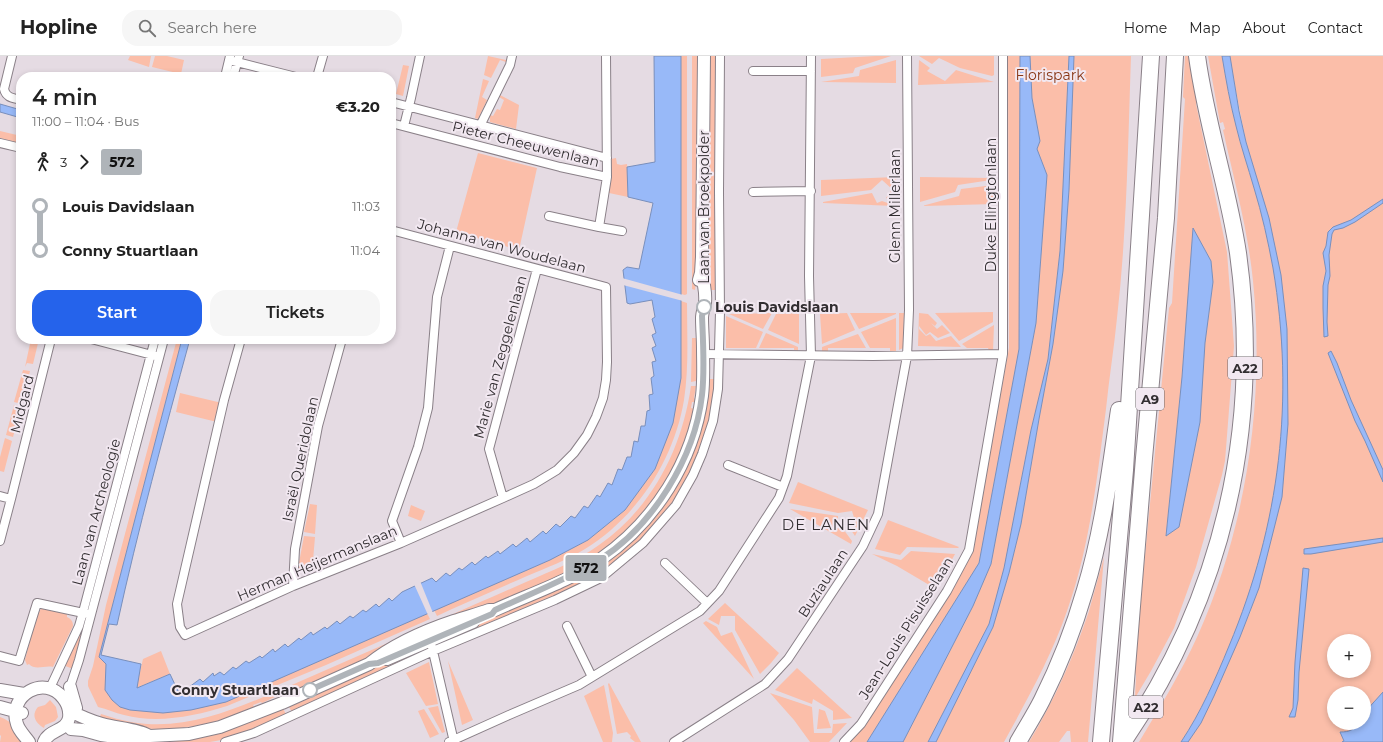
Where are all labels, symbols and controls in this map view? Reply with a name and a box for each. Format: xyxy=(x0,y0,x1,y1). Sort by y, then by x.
search box xyxy=(122,10,402,46)
text: Hopline xyxy=(20,16,98,39)
icon: search xyxy=(136,17,158,39)
text: Search here xyxy=(168,18,257,37)
text: Home xyxy=(1124,19,1167,37)
text: Map xyxy=(1189,19,1220,37)
text: About xyxy=(1242,19,1286,37)
text: Contact xyxy=(1308,19,1363,37)
park label: Florispark xyxy=(1015,66,1085,84)
text: 4 min xyxy=(32,84,98,111)
text: €3.20 xyxy=(336,97,380,116)
text: 11:00 – 11:04 · Bus xyxy=(32,113,139,129)
street label: Pieter Cheeuwenlaan xyxy=(451,117,601,171)
street label: Laan van Broekpolder xyxy=(695,130,713,284)
street label: Duke Ellingtonlaan xyxy=(982,138,1000,272)
street label: Glenn Millerlaan xyxy=(886,149,904,263)
icon: walk xyxy=(32,151,54,173)
icon: forward xyxy=(73,151,95,173)
text: 572 xyxy=(109,153,134,171)
text: 3 xyxy=(60,154,67,170)
text: Louis Davidslaan xyxy=(62,197,195,216)
text: 11:03 xyxy=(352,198,380,214)
street label: Johanna van Woudelaan xyxy=(415,215,588,277)
text: Conny Stuartlaan xyxy=(62,241,198,260)
text: 11:04 xyxy=(351,242,380,258)
street label: Marie van Zeggelenlaan xyxy=(470,273,530,441)
button: Start xyxy=(32,290,202,336)
button: Tickets xyxy=(210,290,380,336)
place label: Louis Davidslaan xyxy=(715,298,839,316)
marker: Louis Davidslaan xyxy=(696,299,712,315)
road number: A22 xyxy=(1228,357,1262,379)
street label: Midgard xyxy=(6,373,38,435)
road number: A9 xyxy=(1136,388,1164,410)
street label: Israël Queridolaan xyxy=(278,395,322,523)
street label: Laan van Archeologie xyxy=(68,437,124,587)
district label: DE LANEN xyxy=(782,515,870,534)
street label: Herman Heijermanslaan xyxy=(234,521,400,605)
street label: Buziaulaan xyxy=(794,545,852,621)
street label: Jean-Louis Pisuisselaan xyxy=(854,553,957,703)
line badge: 572 xyxy=(563,555,609,581)
text: 572 xyxy=(573,559,599,577)
map controls xyxy=(1327,634,1371,730)
button: + xyxy=(1327,634,1371,678)
place label: Conny Stuartlaan xyxy=(172,681,299,699)
marker: Conny Stuartlaan xyxy=(302,682,318,698)
button: − xyxy=(1327,686,1371,730)
road number: A22 xyxy=(1129,696,1163,718)

